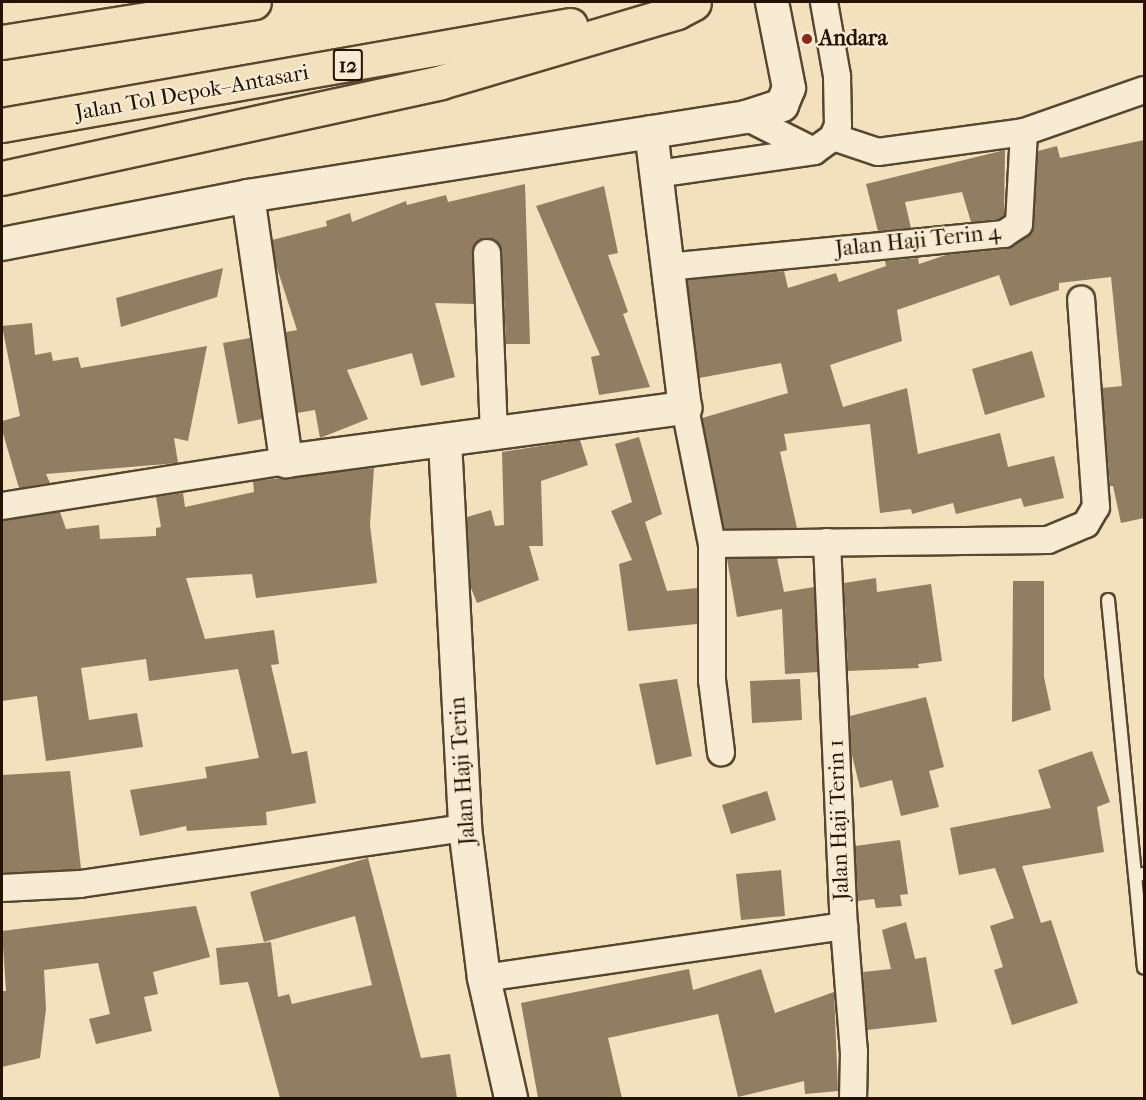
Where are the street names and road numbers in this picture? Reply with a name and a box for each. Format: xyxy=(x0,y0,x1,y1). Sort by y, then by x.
road number: 12 xyxy=(332,47,364,83)
street label: Jalan Tol Depok–Antasari xyxy=(73,59,311,127)
street label: Jalan Haji Terin 4 xyxy=(834,219,1002,263)
street label: Jalan Haji Terin xyxy=(445,696,481,846)
street label: Jalan Haji Terin 1 xyxy=(823,739,855,901)

